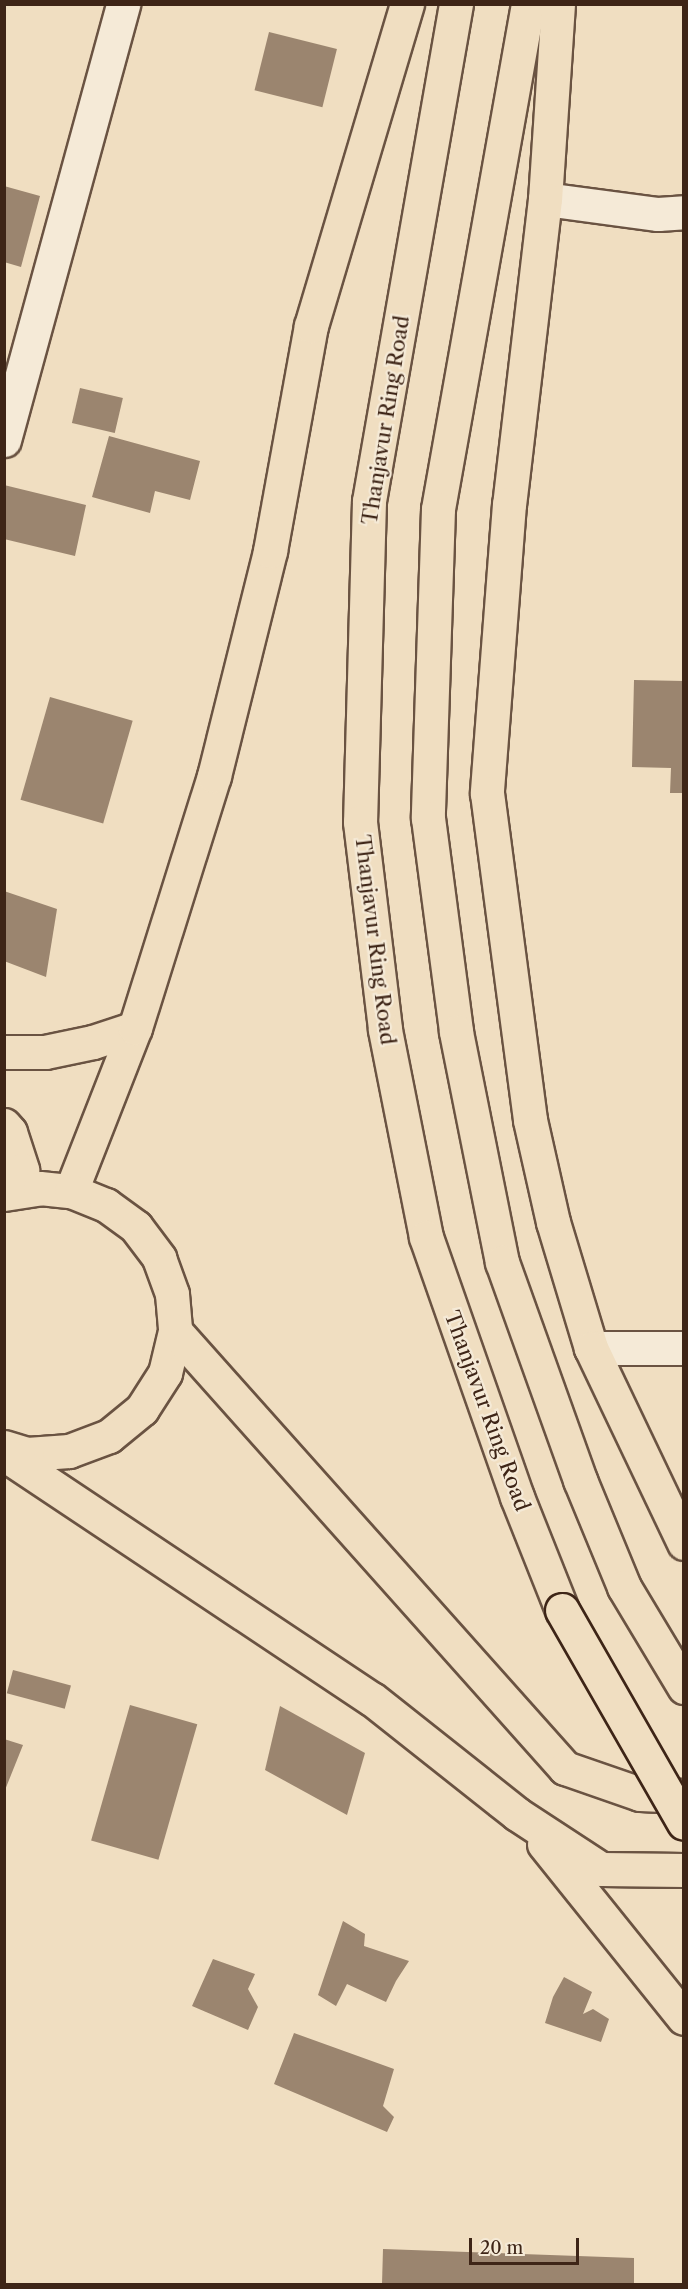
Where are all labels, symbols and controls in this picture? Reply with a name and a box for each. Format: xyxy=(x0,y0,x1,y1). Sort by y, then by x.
street label: Thanjavur Ring Road xyxy=(357,313,415,527)
street label: Thanjavur Ring Road xyxy=(350,833,400,1047)
street label: Thanjavur Ring Road xyxy=(439,1307,535,1515)
scale bar xyxy=(472,2226,582,2264)
text: 20 m xyxy=(480,2237,523,2259)

